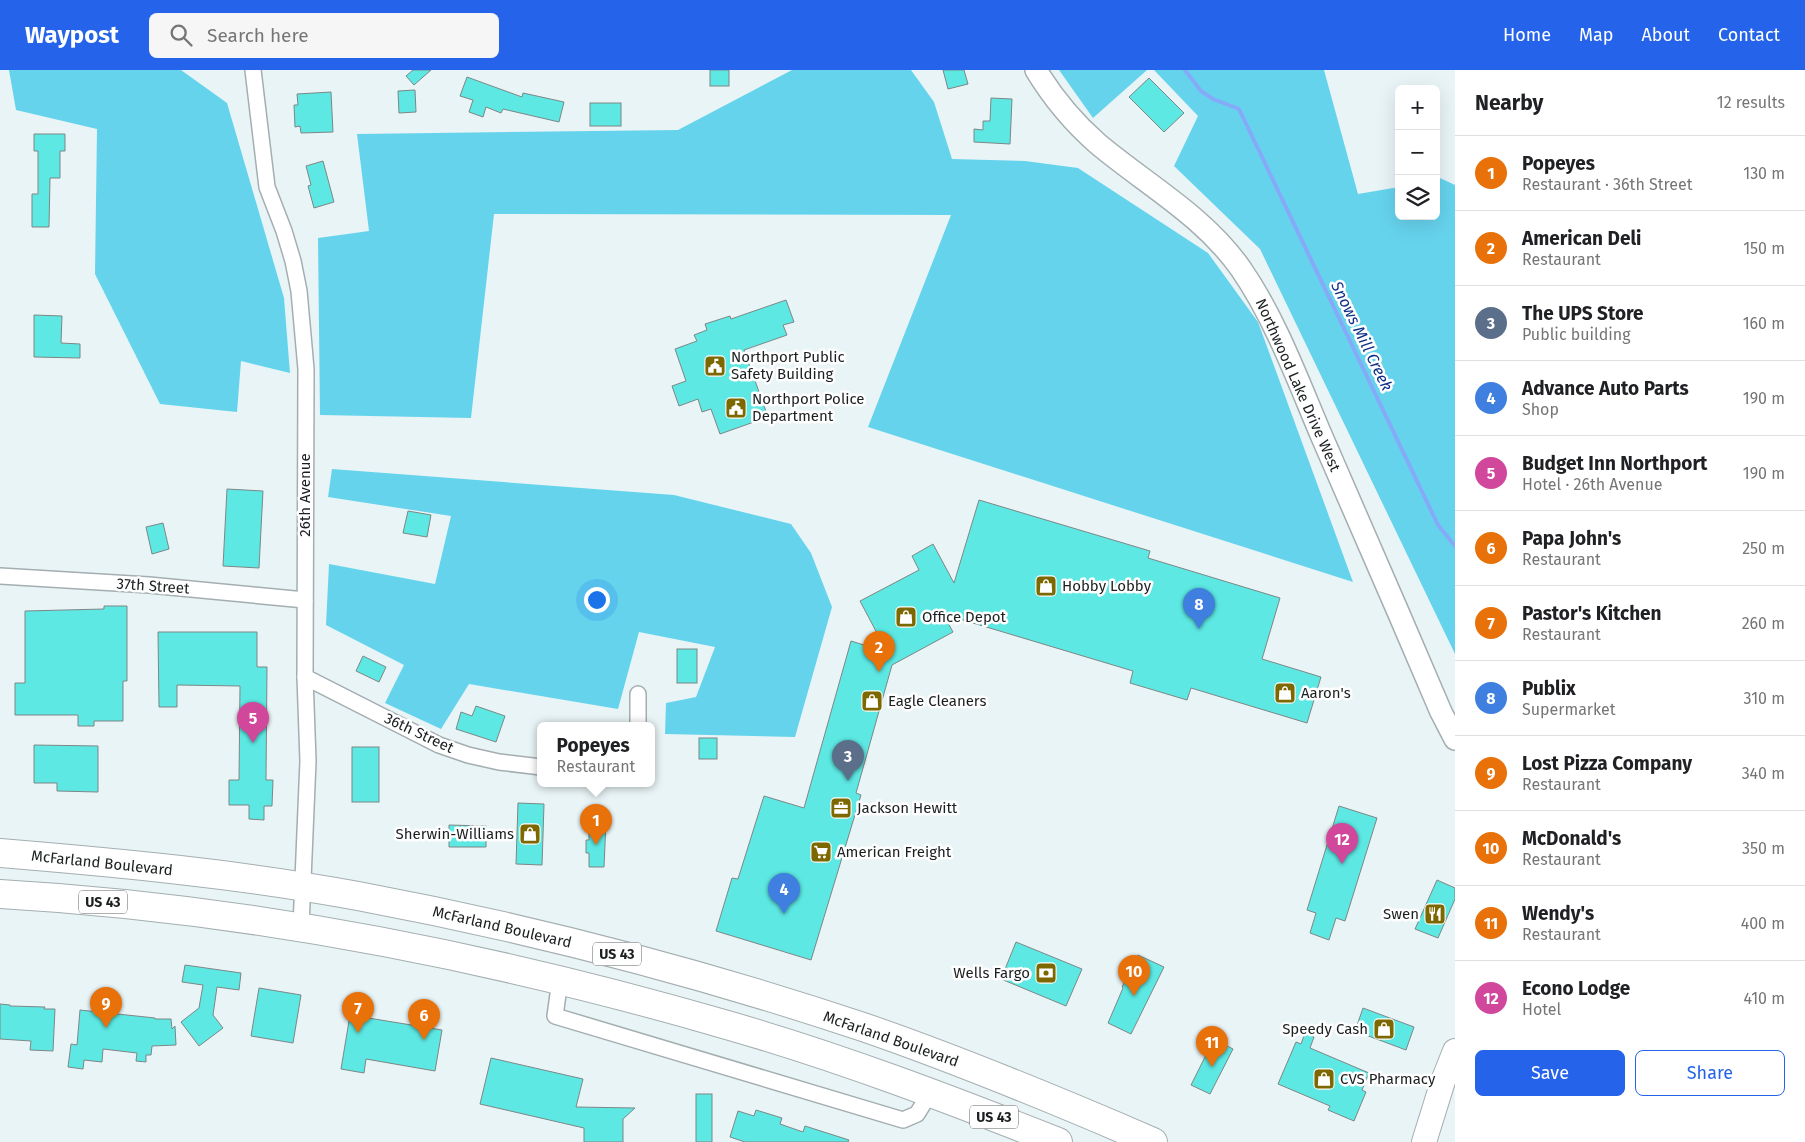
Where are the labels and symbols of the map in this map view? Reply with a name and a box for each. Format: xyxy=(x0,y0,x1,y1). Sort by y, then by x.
water label: Snows Mill Creek xyxy=(1327,277,1397,394)
street label: Northwood Lake Drive West xyxy=(1252,296,1345,475)
place label: Northport Public Safety Building xyxy=(731,348,845,383)
public building icon: Northport Public Safety Building xyxy=(703,354,727,378)
place label: Northport Police Department xyxy=(752,390,865,425)
public building icon: Northport Police Department xyxy=(724,396,748,420)
street label: 26th Avenue xyxy=(296,453,314,537)
street label: 37th Street xyxy=(116,574,191,598)
shop icon: Hobby Lobby xyxy=(1034,574,1058,598)
place label: Hobby Lobby xyxy=(1062,577,1152,595)
your location xyxy=(584,587,610,613)
pin: 8 xyxy=(1183,588,1215,629)
shop icon: Office Depot xyxy=(894,605,918,629)
place label: Office Depot xyxy=(922,608,1007,626)
pin: 2 xyxy=(863,631,895,672)
shop icon: Aaron's xyxy=(1273,681,1297,705)
place label: Aaron's xyxy=(1301,684,1351,702)
shop icon: Eagle Cleaners xyxy=(860,689,884,713)
place label: Eagle Cleaners xyxy=(888,692,986,710)
pin: 5 xyxy=(237,702,269,743)
street label: 36th Street xyxy=(382,709,457,757)
pin: 3 xyxy=(832,740,864,781)
office icon: Jackson Hewitt xyxy=(829,796,853,820)
place label: Jackson Hewitt xyxy=(857,799,958,817)
pin: 1 xyxy=(580,804,612,845)
shop icon: Sherwin-Williams xyxy=(518,822,542,846)
pin: 12 xyxy=(1326,823,1358,864)
place label: Sherwin-Williams xyxy=(396,825,514,843)
supermarket icon: American Freight xyxy=(809,840,833,864)
place label: American Freight xyxy=(837,843,952,861)
street label: McFarland Boulevard xyxy=(30,847,174,879)
pin: 4 xyxy=(768,873,800,914)
road number: US 43 xyxy=(79,890,127,914)
street label: McFarland Boulevard xyxy=(431,902,573,952)
restaurant icon: Swen xyxy=(1423,902,1447,926)
place label: Swen xyxy=(1383,905,1419,923)
road number: US 43 xyxy=(593,942,641,966)
pin: 10 xyxy=(1118,955,1150,996)
bank icon: Wells Fargo xyxy=(1034,961,1058,985)
place label: Wells Fargo xyxy=(953,964,1030,982)
pin: 9 xyxy=(90,987,122,1028)
pin: 7 xyxy=(342,992,374,1033)
pin: 6 xyxy=(408,999,440,1040)
street label: McFarland Boulevard xyxy=(821,1007,961,1071)
shop icon: Speedy Cash xyxy=(1372,1017,1396,1041)
place label: Speedy Cash xyxy=(1282,1020,1368,1038)
pin: 11 xyxy=(1196,1026,1228,1067)
shop icon: CVS Pharmacy xyxy=(1312,1067,1336,1091)
place label: CVS Pharmacy xyxy=(1340,1070,1436,1088)
road number: US 43 xyxy=(970,1106,1018,1128)

